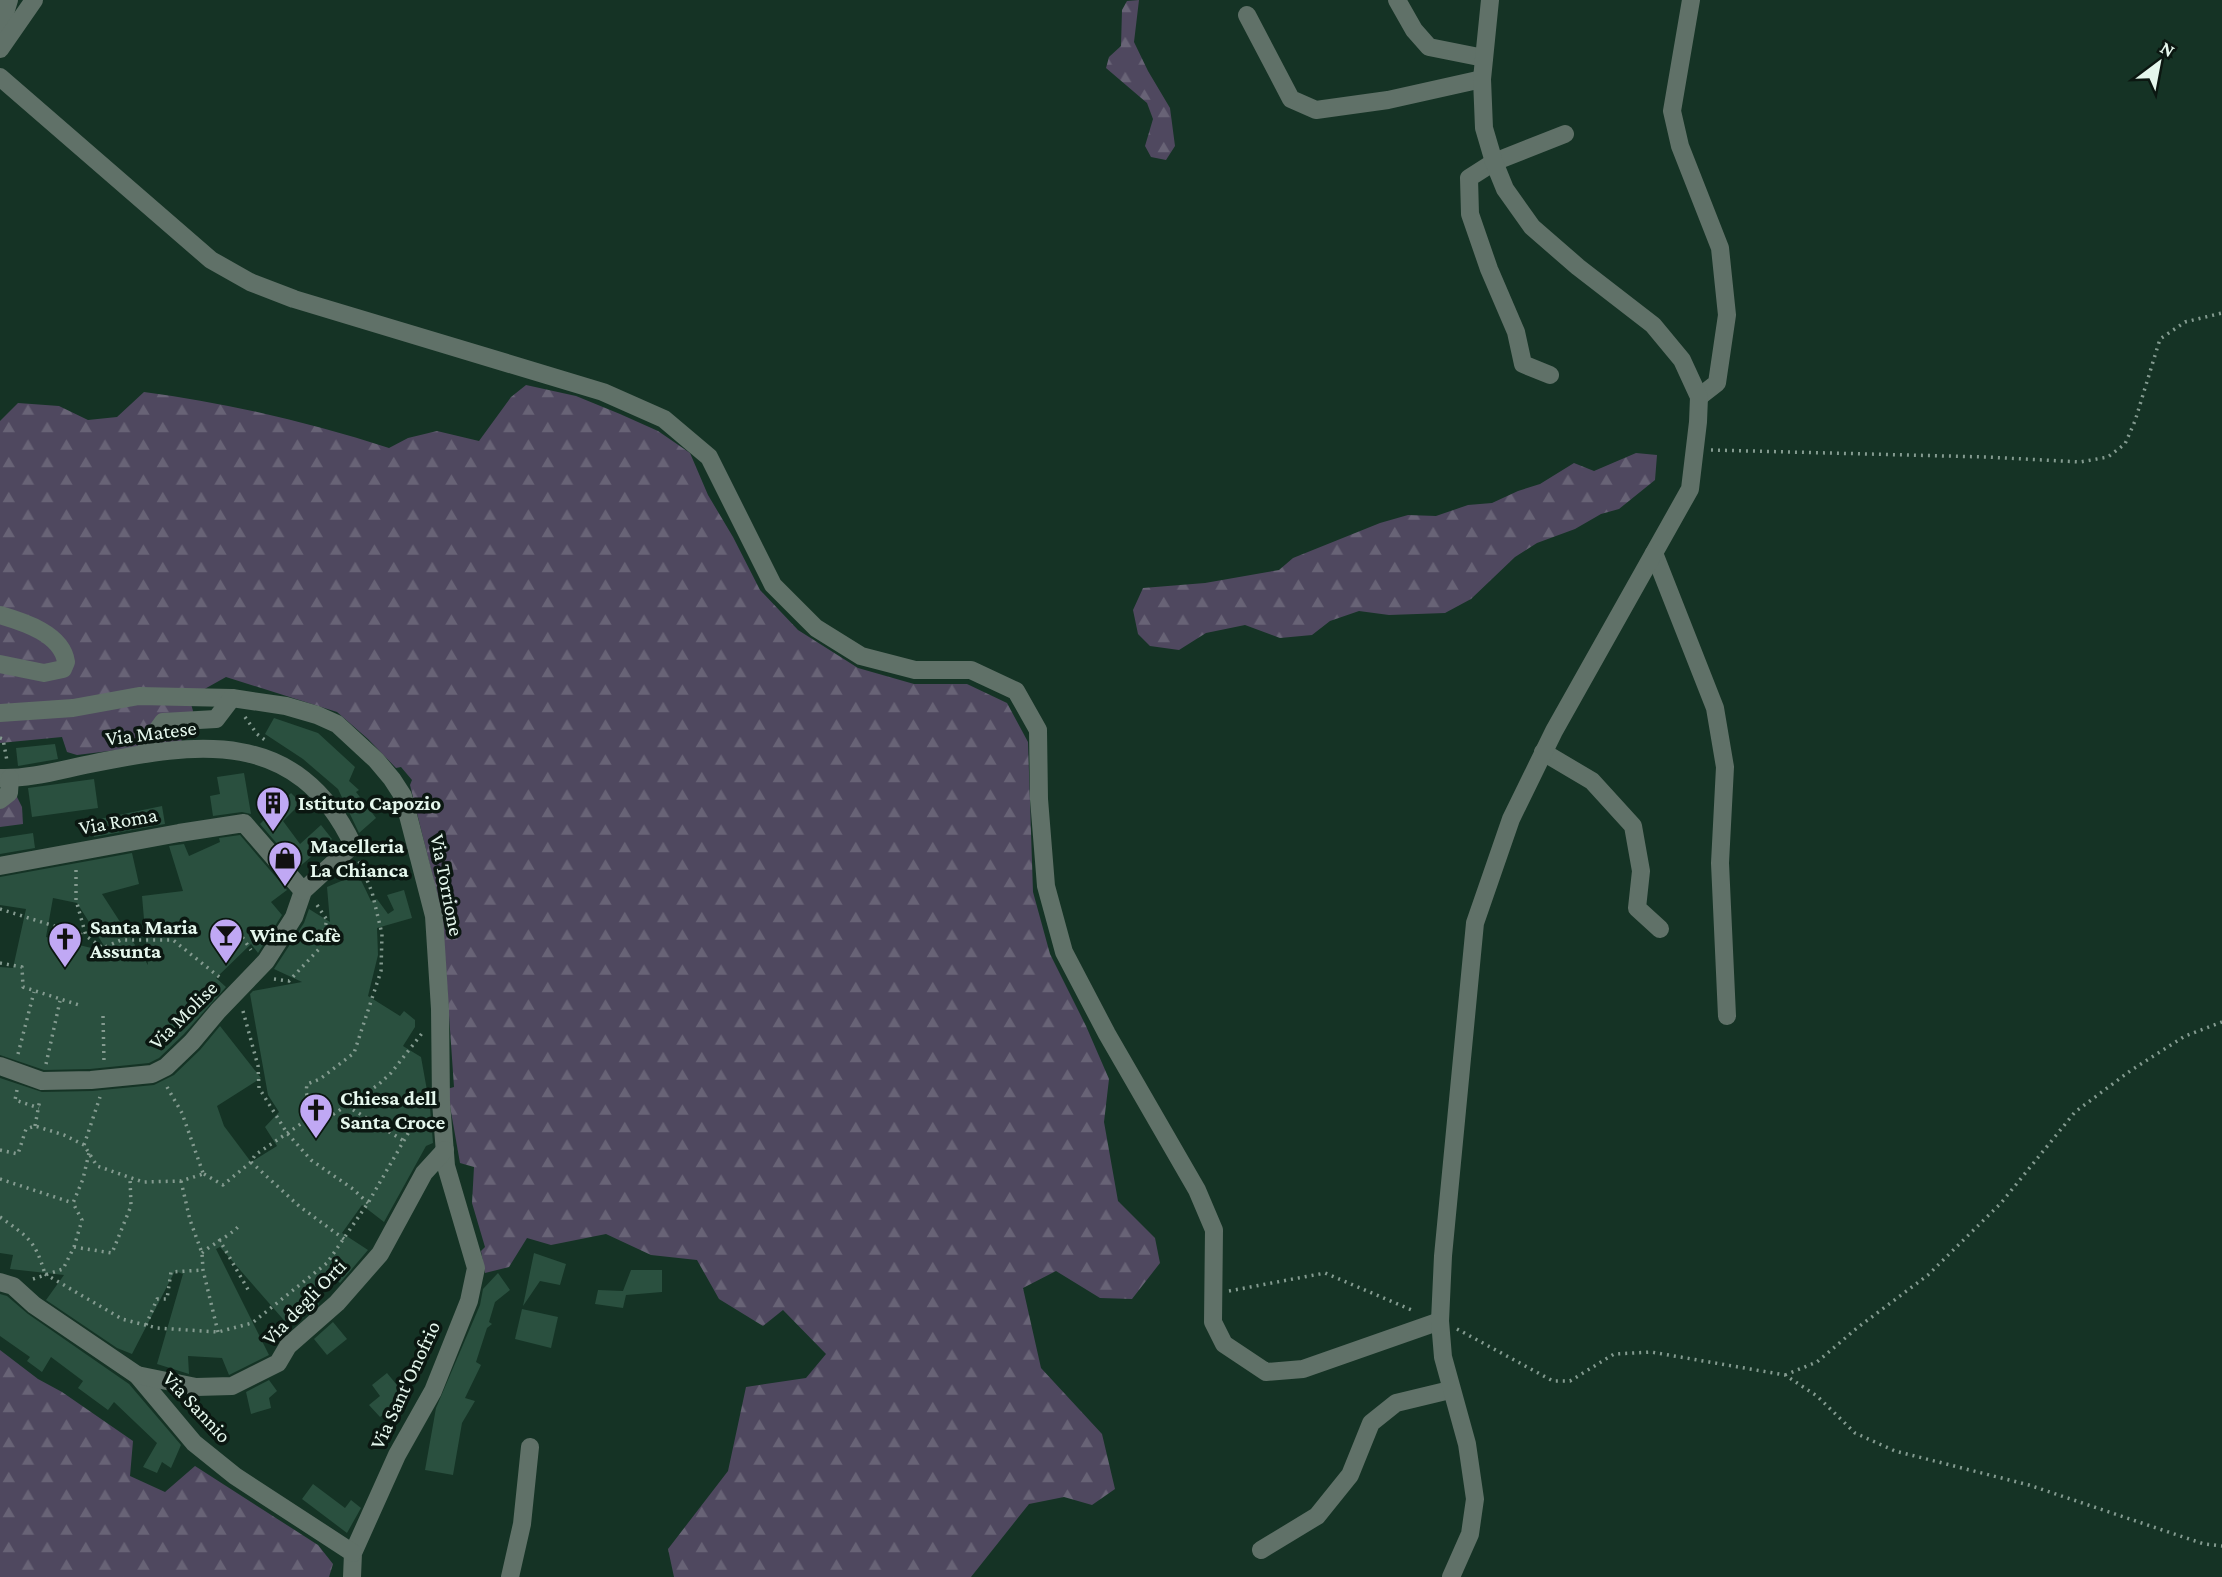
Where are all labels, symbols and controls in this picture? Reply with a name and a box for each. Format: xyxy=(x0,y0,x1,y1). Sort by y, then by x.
north arrow xyxy=(2124,28,2194,98)
text: N xyxy=(2157,37,2179,61)
street label: Via Matese xyxy=(104,716,198,750)
building icon: Istituto Capozio xyxy=(254,784,292,833)
place label: Istituto Capozio xyxy=(298,791,441,815)
street label: Via Roma xyxy=(77,802,159,840)
street label: Via Torrione xyxy=(425,832,469,938)
place label: Macelleria La Chianca xyxy=(310,834,409,882)
shop icon: Macelleria La Chianca xyxy=(266,839,304,888)
place label: Santa Maria Assunta xyxy=(89,915,199,963)
bar icon: Wine Cafè xyxy=(207,916,245,965)
church icon: Santa Maria Assunta xyxy=(46,920,84,969)
place label: Wine Cafè xyxy=(249,923,341,947)
street label: Via Molise xyxy=(144,976,222,1054)
place label: Chiesa dell Santa Croce xyxy=(340,1086,445,1134)
church icon: Chiesa dell Santa Croce xyxy=(297,1091,335,1140)
street label: Via degli Orti xyxy=(257,1254,351,1350)
street label: Via Sant'Onofrio xyxy=(365,1317,445,1453)
street label: Via Sannio xyxy=(158,1366,236,1448)

